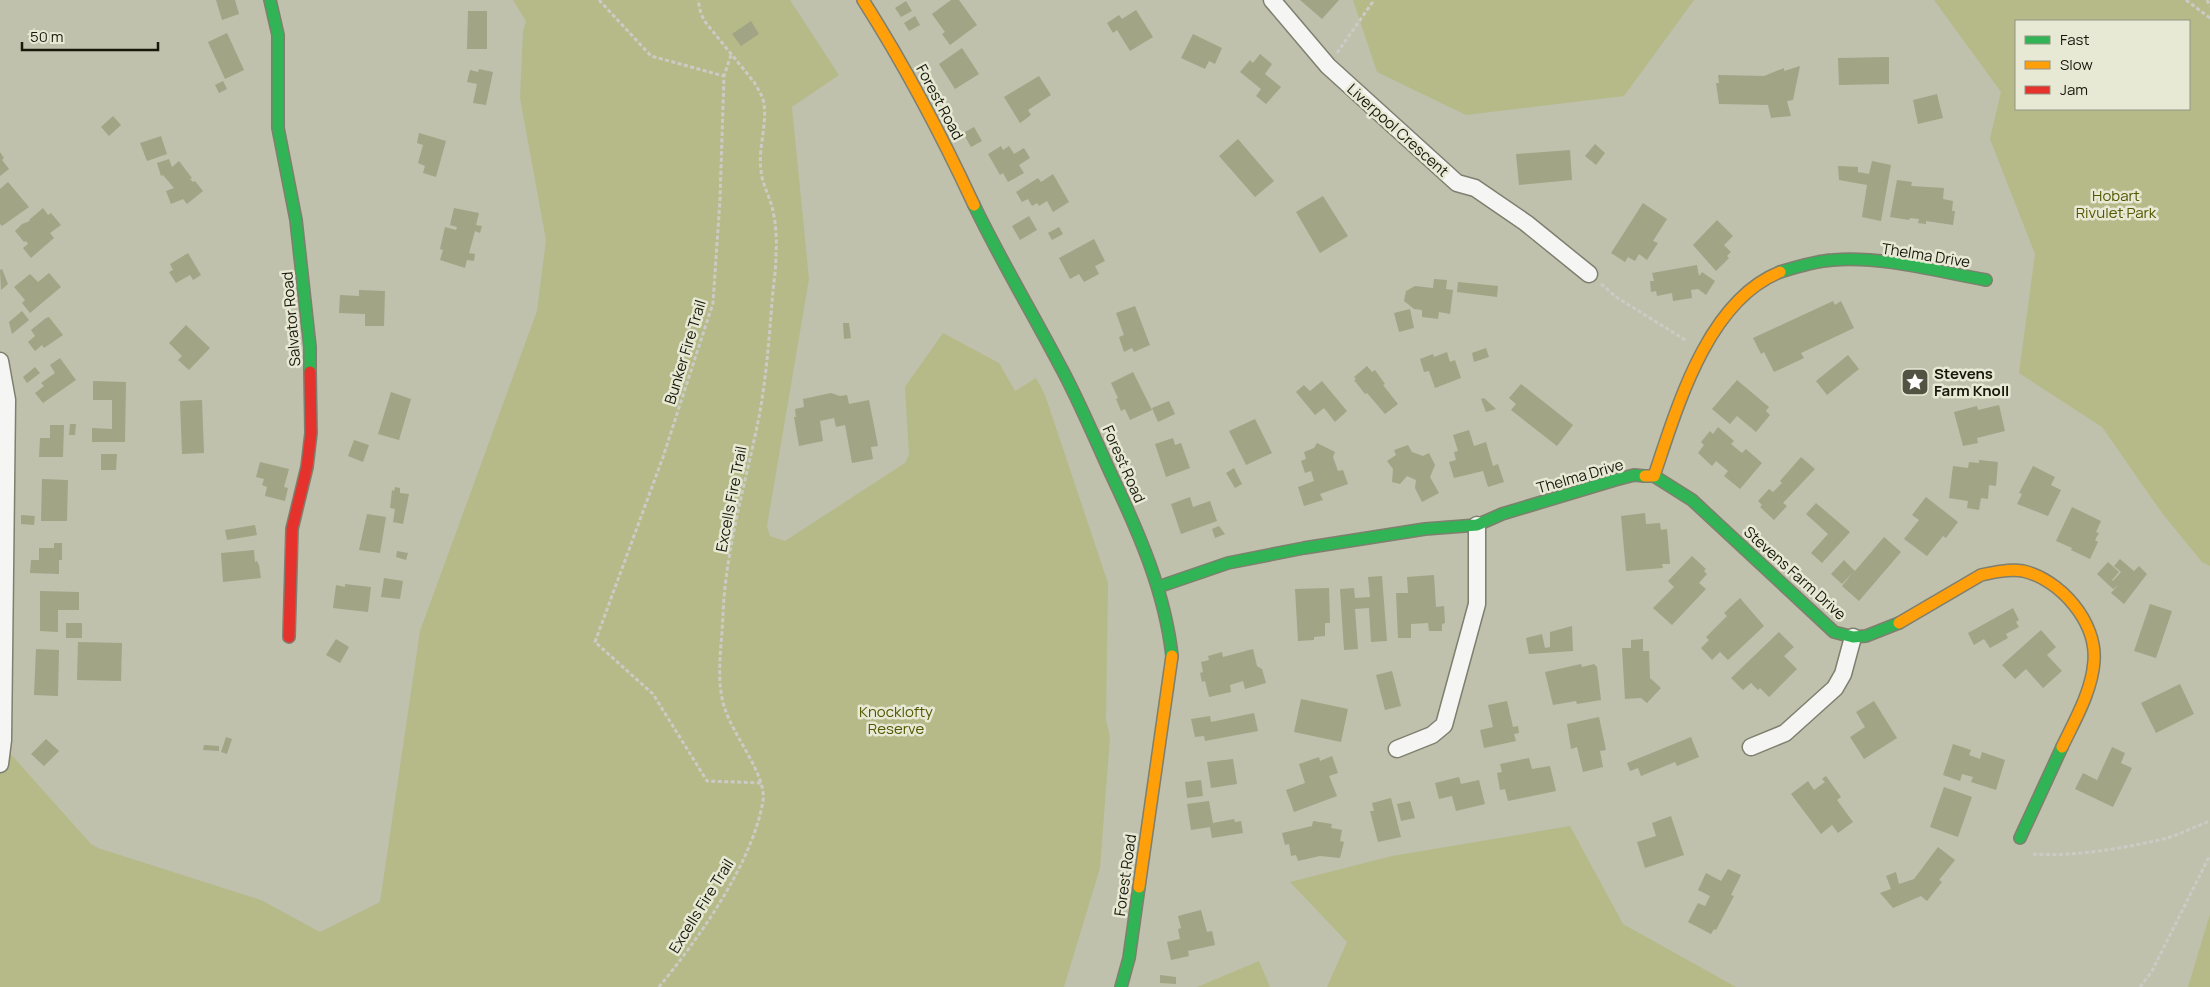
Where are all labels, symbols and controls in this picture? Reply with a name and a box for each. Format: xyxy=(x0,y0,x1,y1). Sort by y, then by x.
scale bar xyxy=(22,20,159,52)
legend xyxy=(2015,20,2190,110)
text: 50 m xyxy=(30,26,64,47)
text: Fast xyxy=(2060,29,2089,50)
text: Slow xyxy=(2060,54,2093,75)
street label: Forest Road xyxy=(911,61,969,143)
street label: Liverpool Crescent xyxy=(1343,79,1453,181)
text: Jam xyxy=(2060,79,2088,100)
park label: Hobart Rivulet Park xyxy=(2076,185,2157,223)
street label: Thelma Drive xyxy=(1880,238,1972,272)
street label: Salvator Road xyxy=(276,271,306,367)
street label: Bunker Fire Trail xyxy=(659,297,711,407)
place label: Stevens Farm Knoll xyxy=(1934,363,2009,401)
place icon: Stevens Farm Knoll xyxy=(1900,367,1930,397)
street label: Forest Road xyxy=(1098,422,1150,506)
street label: Excells Fire Trail xyxy=(710,444,752,554)
street label: Thelma Drive xyxy=(1534,454,1626,498)
street label: Stevens Farm Drive xyxy=(1739,521,1851,625)
park label: Knocklofty Reserve xyxy=(859,701,933,739)
street label: Forest Road xyxy=(1109,833,1141,917)
street label: Excells Fire Trail xyxy=(664,855,738,957)

